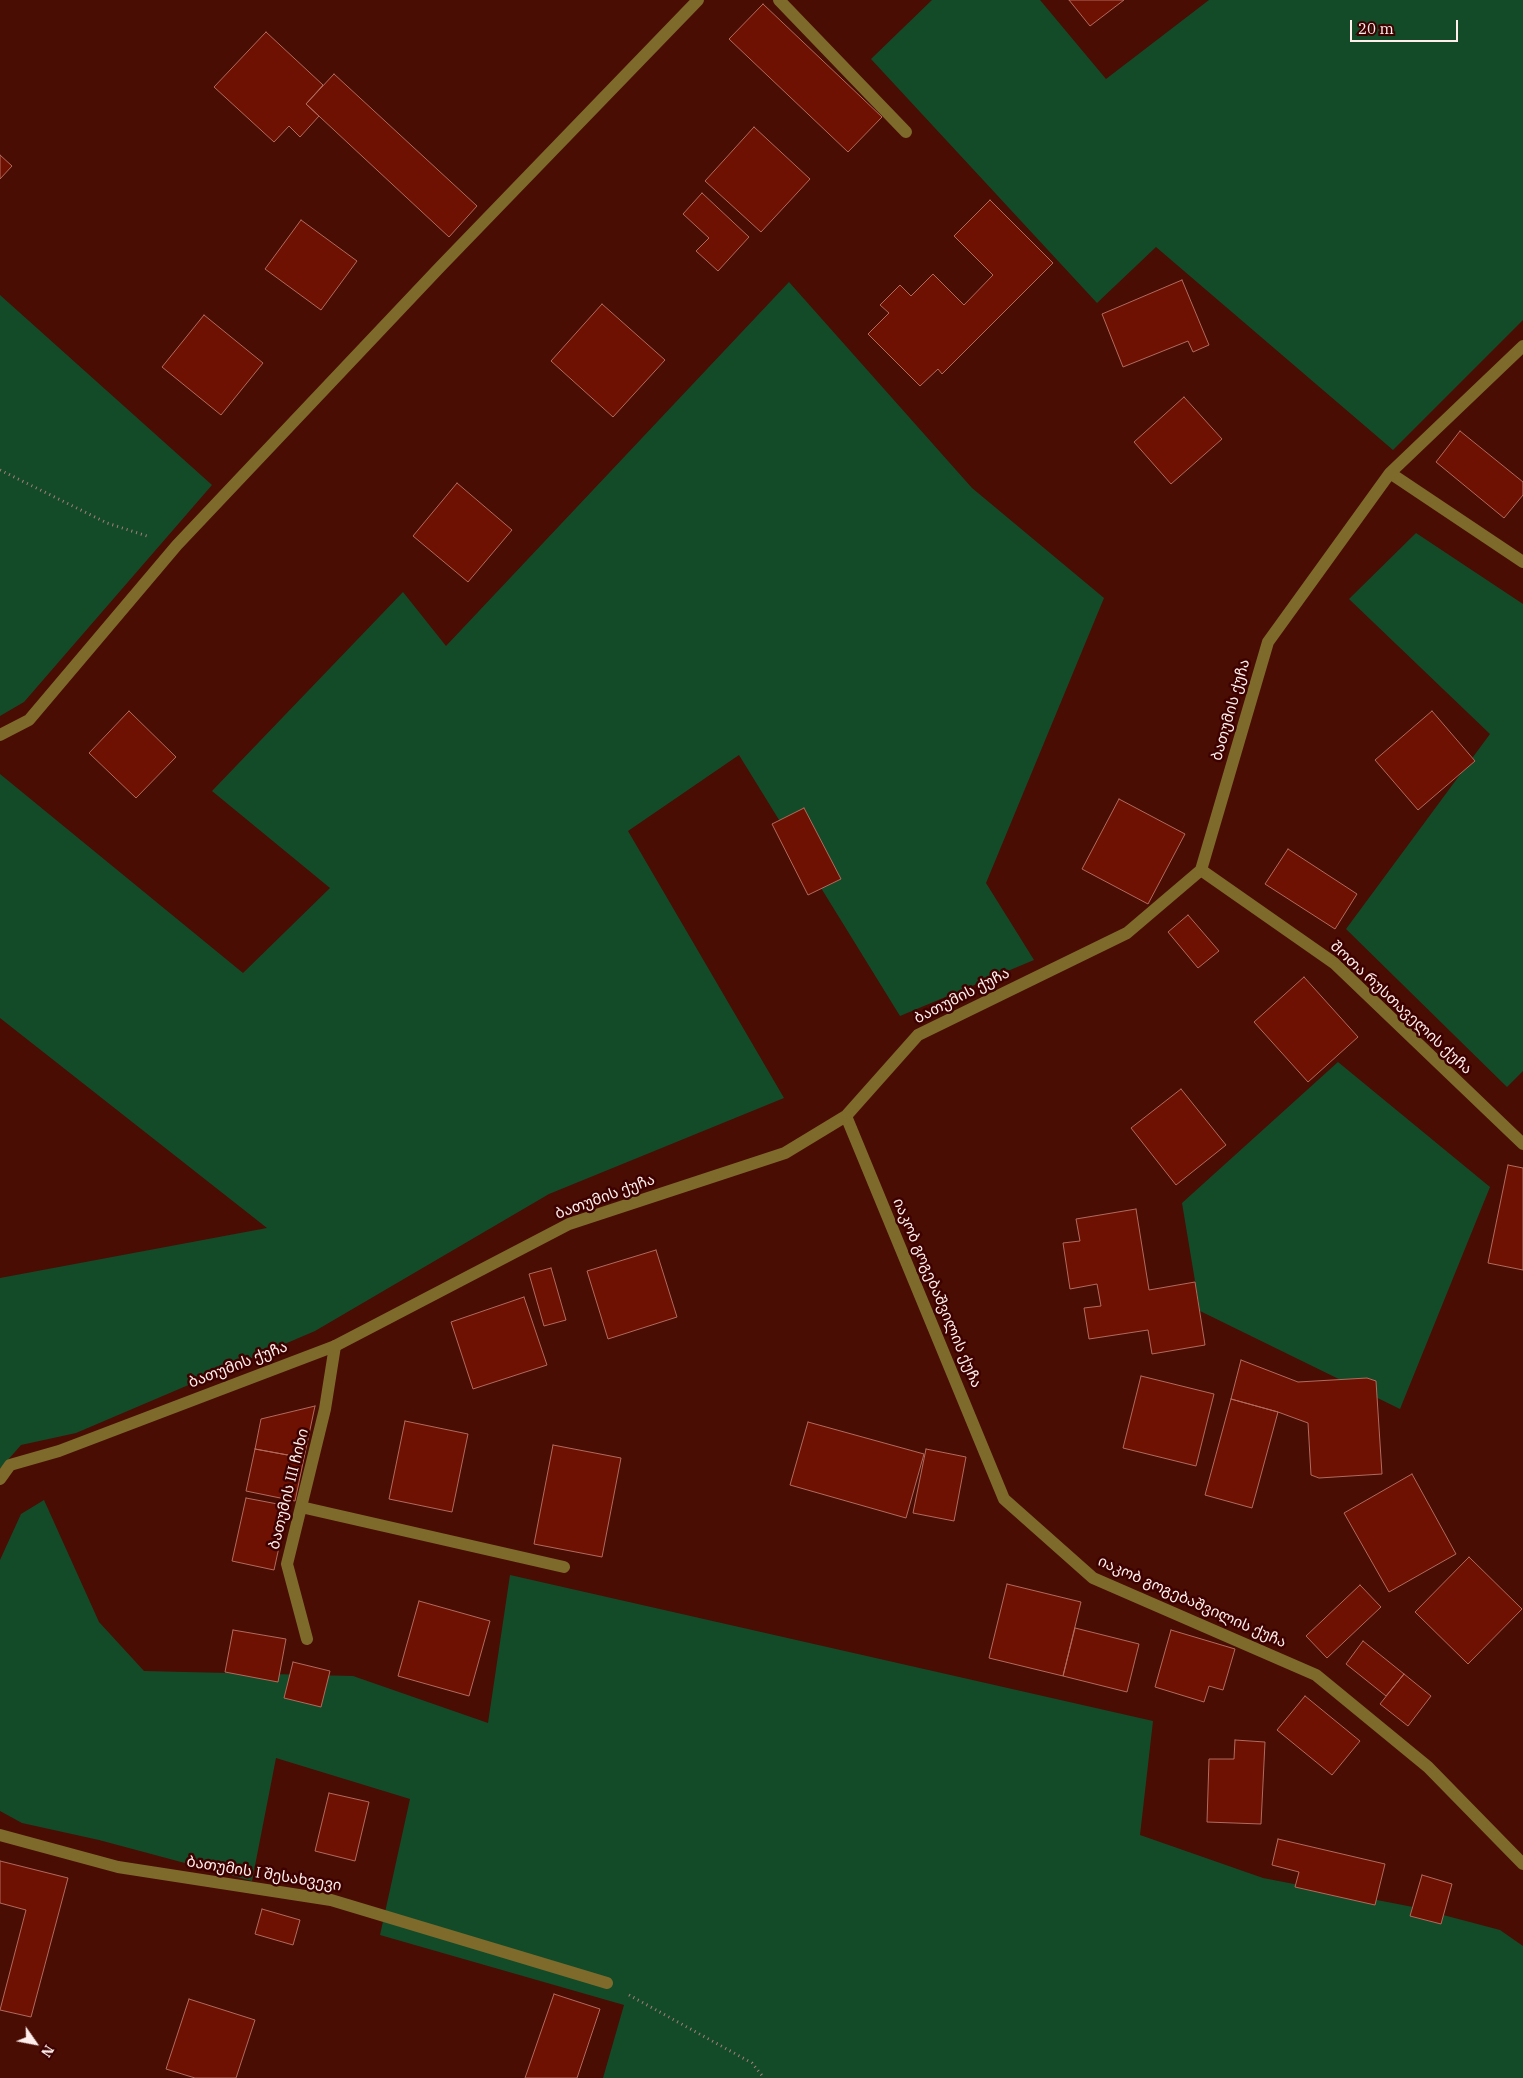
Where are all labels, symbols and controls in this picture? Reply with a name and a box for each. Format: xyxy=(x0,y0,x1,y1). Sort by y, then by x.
scale bar xyxy=(1353,10,1460,42)
text: 20 m xyxy=(1358,19,1394,38)
street label: ბათუმის ქუჩა xyxy=(1208,657,1254,763)
street label: შოთა რუსთაველის ქუჩა xyxy=(1326,938,1476,1078)
street label: ბათუმის ქუჩა xyxy=(911,964,1013,1028)
street label: ბათუმის ქუჩა xyxy=(553,1171,657,1223)
street label: იაკობ გოგებაშვილის ქუჩა xyxy=(889,1195,985,1391)
street label: ბათუმის ქუჩა xyxy=(186,1338,290,1392)
street label: ბათუმის III ჩიხი xyxy=(265,1427,313,1551)
street label: იაკობ გოგებაშვილის ქუჩა xyxy=(1095,1552,1289,1652)
street label: ბათუმის I შესახვევი xyxy=(185,1853,343,1895)
north arrow xyxy=(10,2018,60,2068)
text: N xyxy=(37,2042,58,2061)

